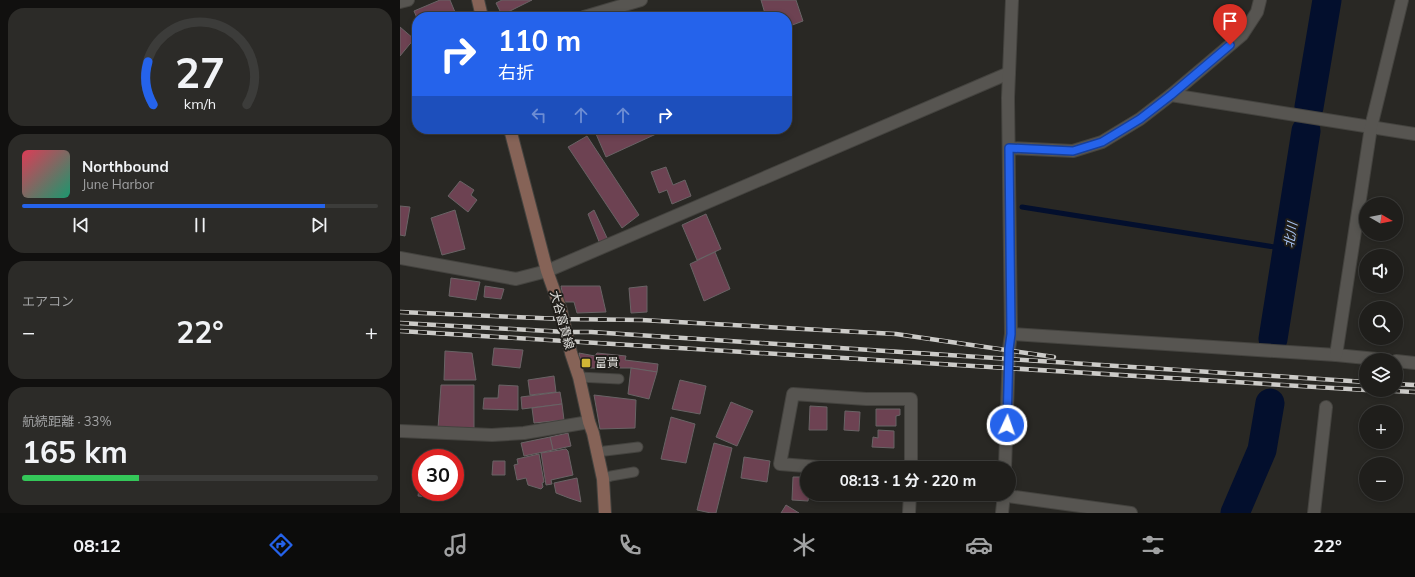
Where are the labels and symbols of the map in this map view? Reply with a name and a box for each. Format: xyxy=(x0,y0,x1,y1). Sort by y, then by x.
pin xyxy=(1213,4,1247,45)
north arrow xyxy=(1359,197,1403,241)
water label: 北川 xyxy=(1280,219,1300,249)
street label: 大谷富貴線 xyxy=(547,289,577,351)
place label: 富貴 xyxy=(595,355,619,370)
marker: 富貴 xyxy=(580,357,592,369)
position arrow xyxy=(986,404,1028,446)
speed limit sign: 30 xyxy=(412,449,464,501)

